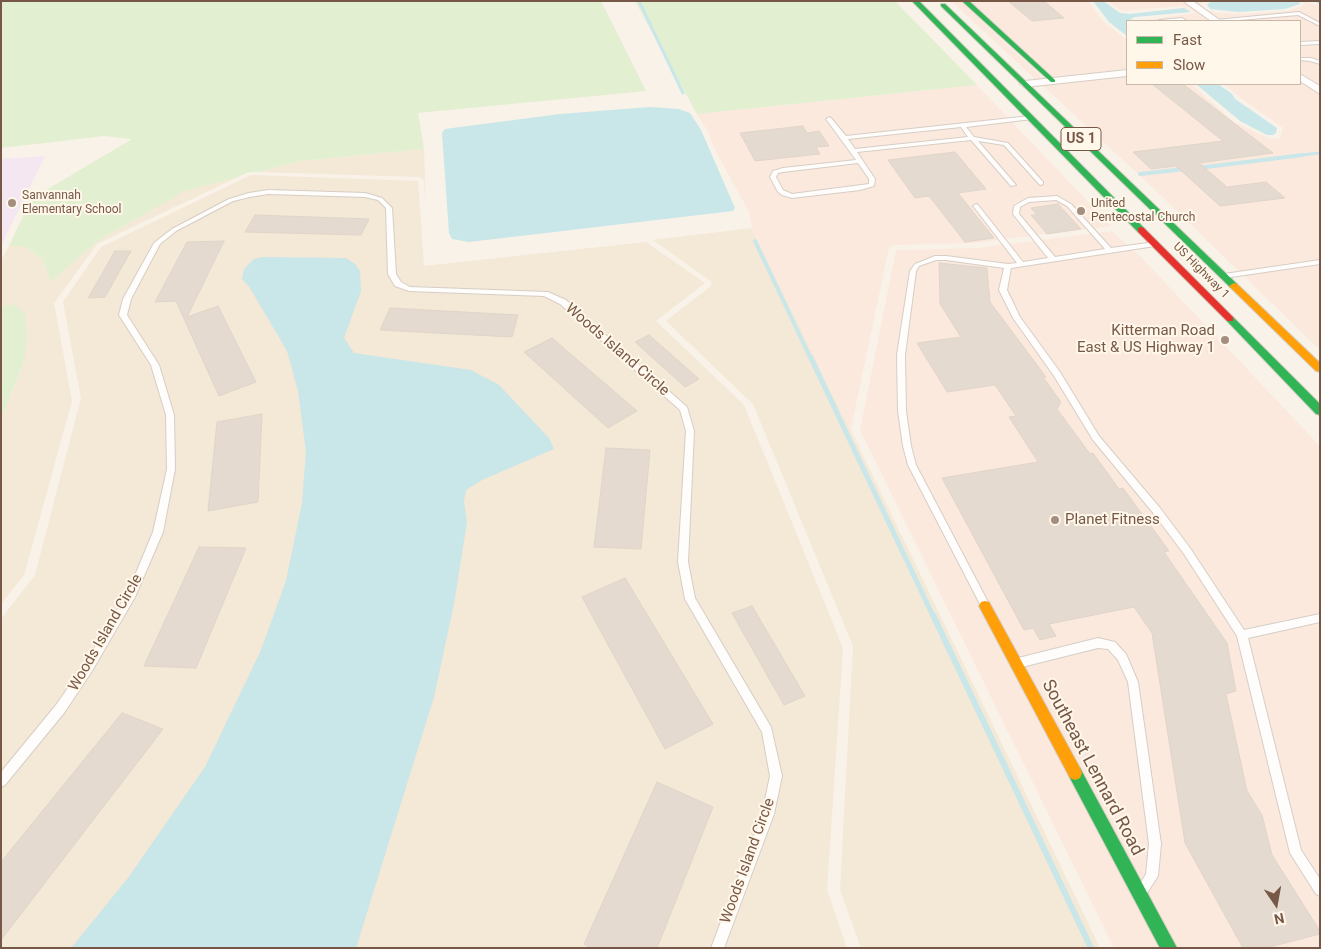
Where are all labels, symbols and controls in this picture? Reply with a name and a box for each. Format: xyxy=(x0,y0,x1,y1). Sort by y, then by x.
legend xyxy=(1126,20,1301,85)
text: Fast xyxy=(1173,31,1202,49)
text: Slow xyxy=(1173,56,1205,74)
road number: US 1 xyxy=(1061,128,1101,150)
place label: Sanvannah Elementary School xyxy=(22,189,122,217)
marker: Sanvannah Elementary School xyxy=(6,197,18,209)
place label: United Pentecostal Church xyxy=(1091,197,1195,225)
marker: United Pentecostal Church xyxy=(1075,205,1087,217)
street label: US Highway 1 xyxy=(1170,240,1232,302)
street label: Woods Island Circle xyxy=(561,300,673,400)
place label: Kitterman Road East & US Highway 1 xyxy=(1077,322,1215,357)
marker: Kitterman Road East & US Highway 1 xyxy=(1219,334,1231,346)
place label: Planet Fitness xyxy=(1065,511,1160,529)
marker: Planet Fitness xyxy=(1049,514,1061,526)
street label: Woods Island Circle xyxy=(65,571,147,695)
street label: Southeast Lennard Road xyxy=(1036,676,1148,860)
street label: Woods Island Circle xyxy=(717,796,779,926)
north arrow xyxy=(1251,879,1301,929)
text: N xyxy=(1273,910,1286,928)

